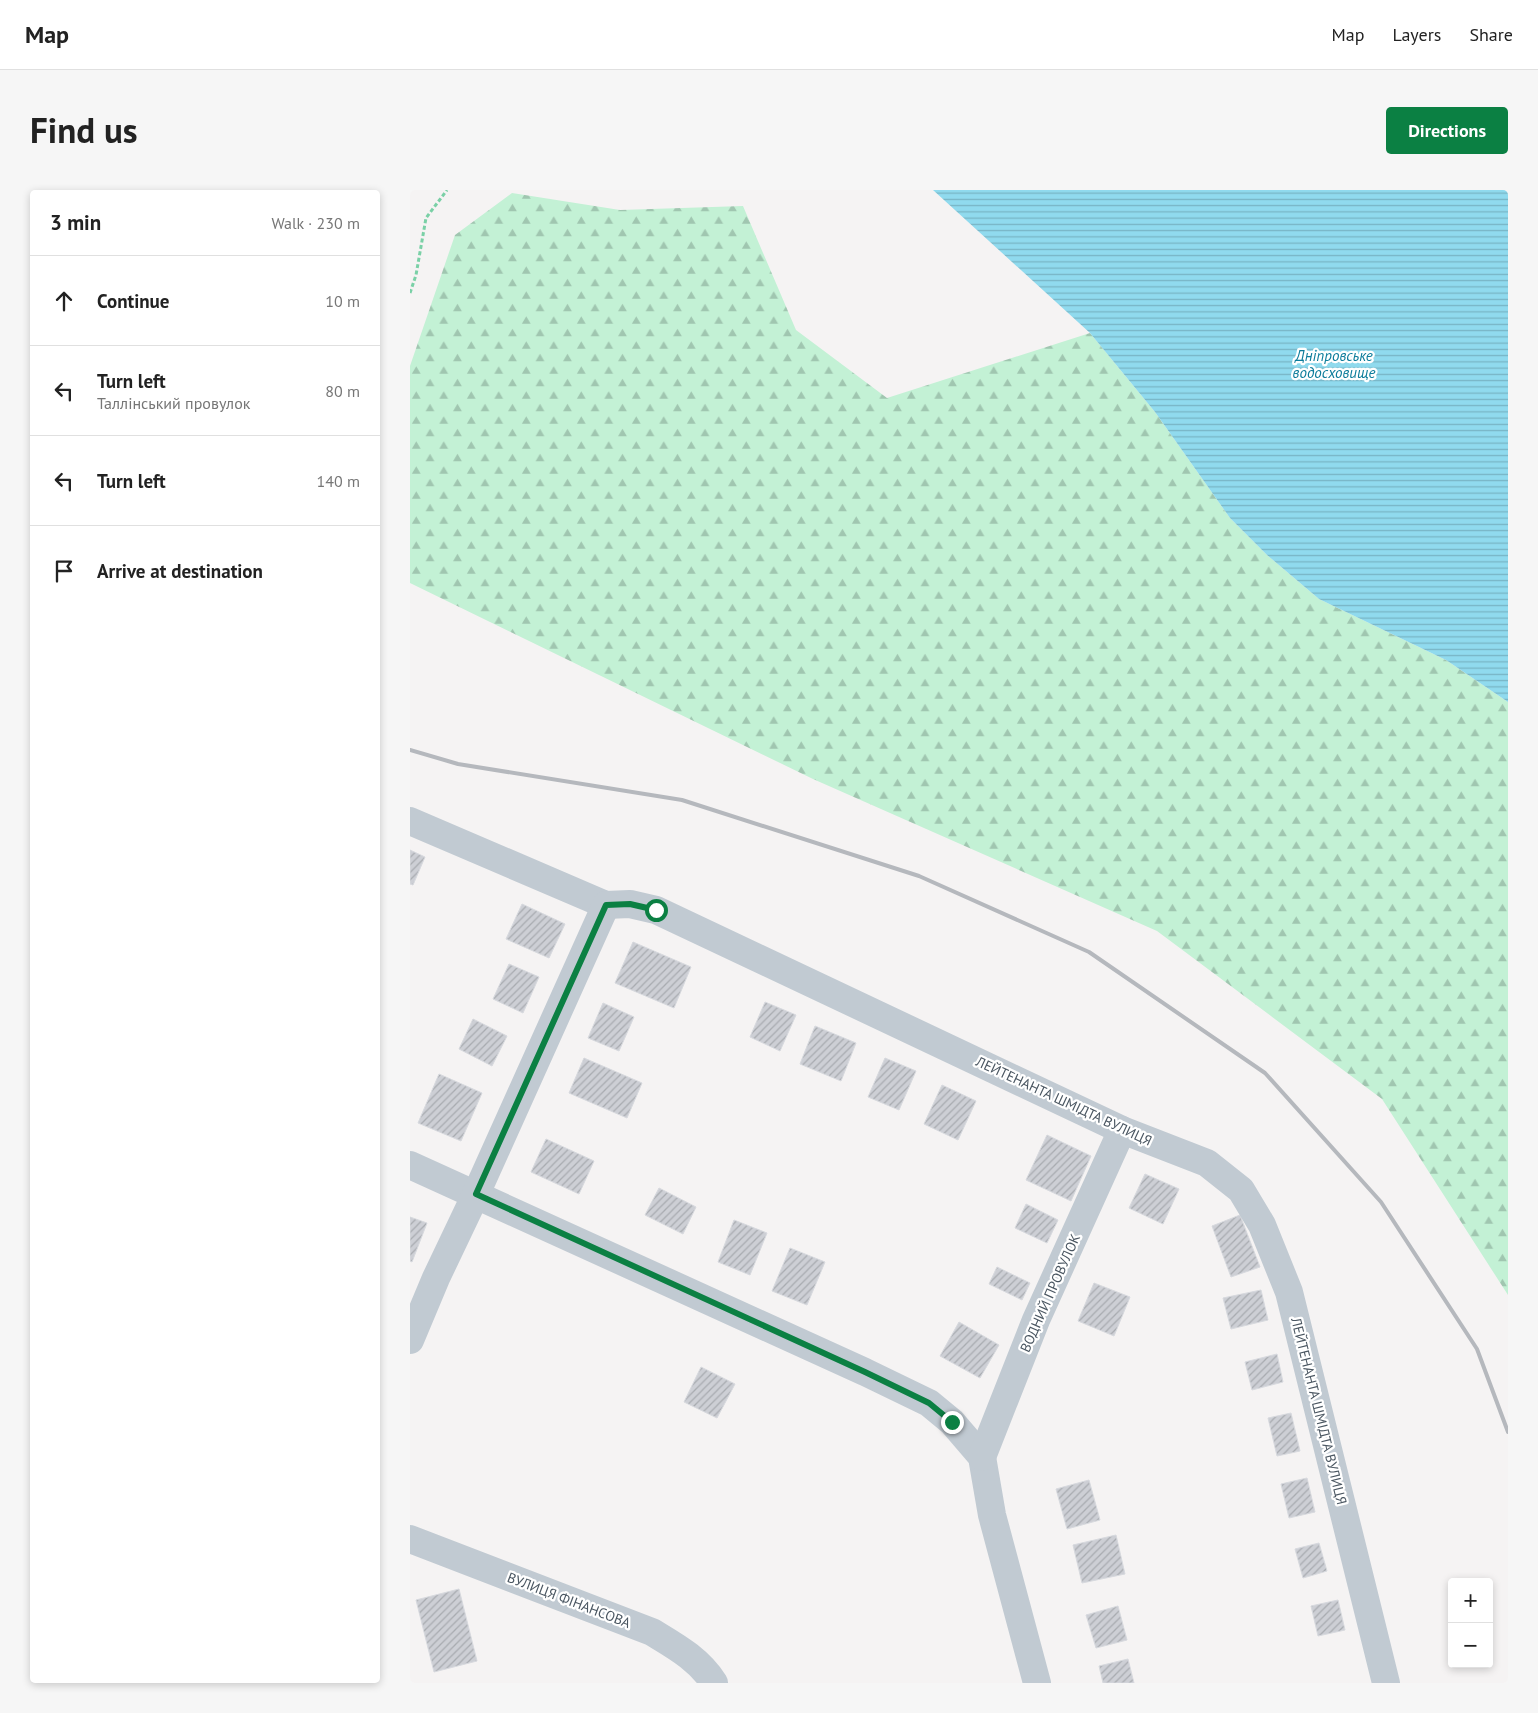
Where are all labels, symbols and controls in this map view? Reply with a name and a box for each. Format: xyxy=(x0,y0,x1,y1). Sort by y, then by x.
text: Map xyxy=(25,19,69,50)
text: Map xyxy=(1332,23,1364,46)
text: Layers xyxy=(1392,23,1441,46)
text: Share xyxy=(1469,23,1513,46)
text: Find us xyxy=(30,107,138,153)
button: Directions xyxy=(1386,107,1508,154)
text: 3 min xyxy=(50,209,101,236)
text: Walk · 230 m xyxy=(271,213,360,233)
icon: ahead xyxy=(50,287,78,315)
text: Continue xyxy=(97,289,169,313)
text: 10 m xyxy=(325,291,360,311)
water label: Дніпровське водосховище xyxy=(1293,346,1375,382)
text: Turn left xyxy=(97,369,166,393)
icon: left xyxy=(50,377,78,405)
text: 80 m xyxy=(325,381,360,401)
text: Таллінський провулок xyxy=(97,393,250,413)
icon: left xyxy=(50,467,78,495)
text: Turn left xyxy=(97,469,166,493)
text: 140 m xyxy=(317,471,360,491)
icon: arrive xyxy=(50,557,78,585)
text: Arrive at destination xyxy=(97,559,263,583)
route start xyxy=(645,899,668,922)
street label: ЛЕЙТЕНАНТА ШМІДТА ВУЛИЦЯ xyxy=(972,1052,1155,1150)
street label: ВОДНИЙ ПРОВУЛОК xyxy=(1016,1231,1084,1355)
street label: ЛЕЙТЕНАНТА ШМІДТА ВУЛИЦЯ xyxy=(1287,1315,1351,1506)
route end xyxy=(941,1411,964,1434)
street label: ВУЛИЦЯ ФІНАНСОВА xyxy=(505,1568,634,1632)
map controls xyxy=(1448,1578,1493,1668)
button: + xyxy=(1448,1578,1493,1623)
button: − xyxy=(1448,1623,1493,1668)

